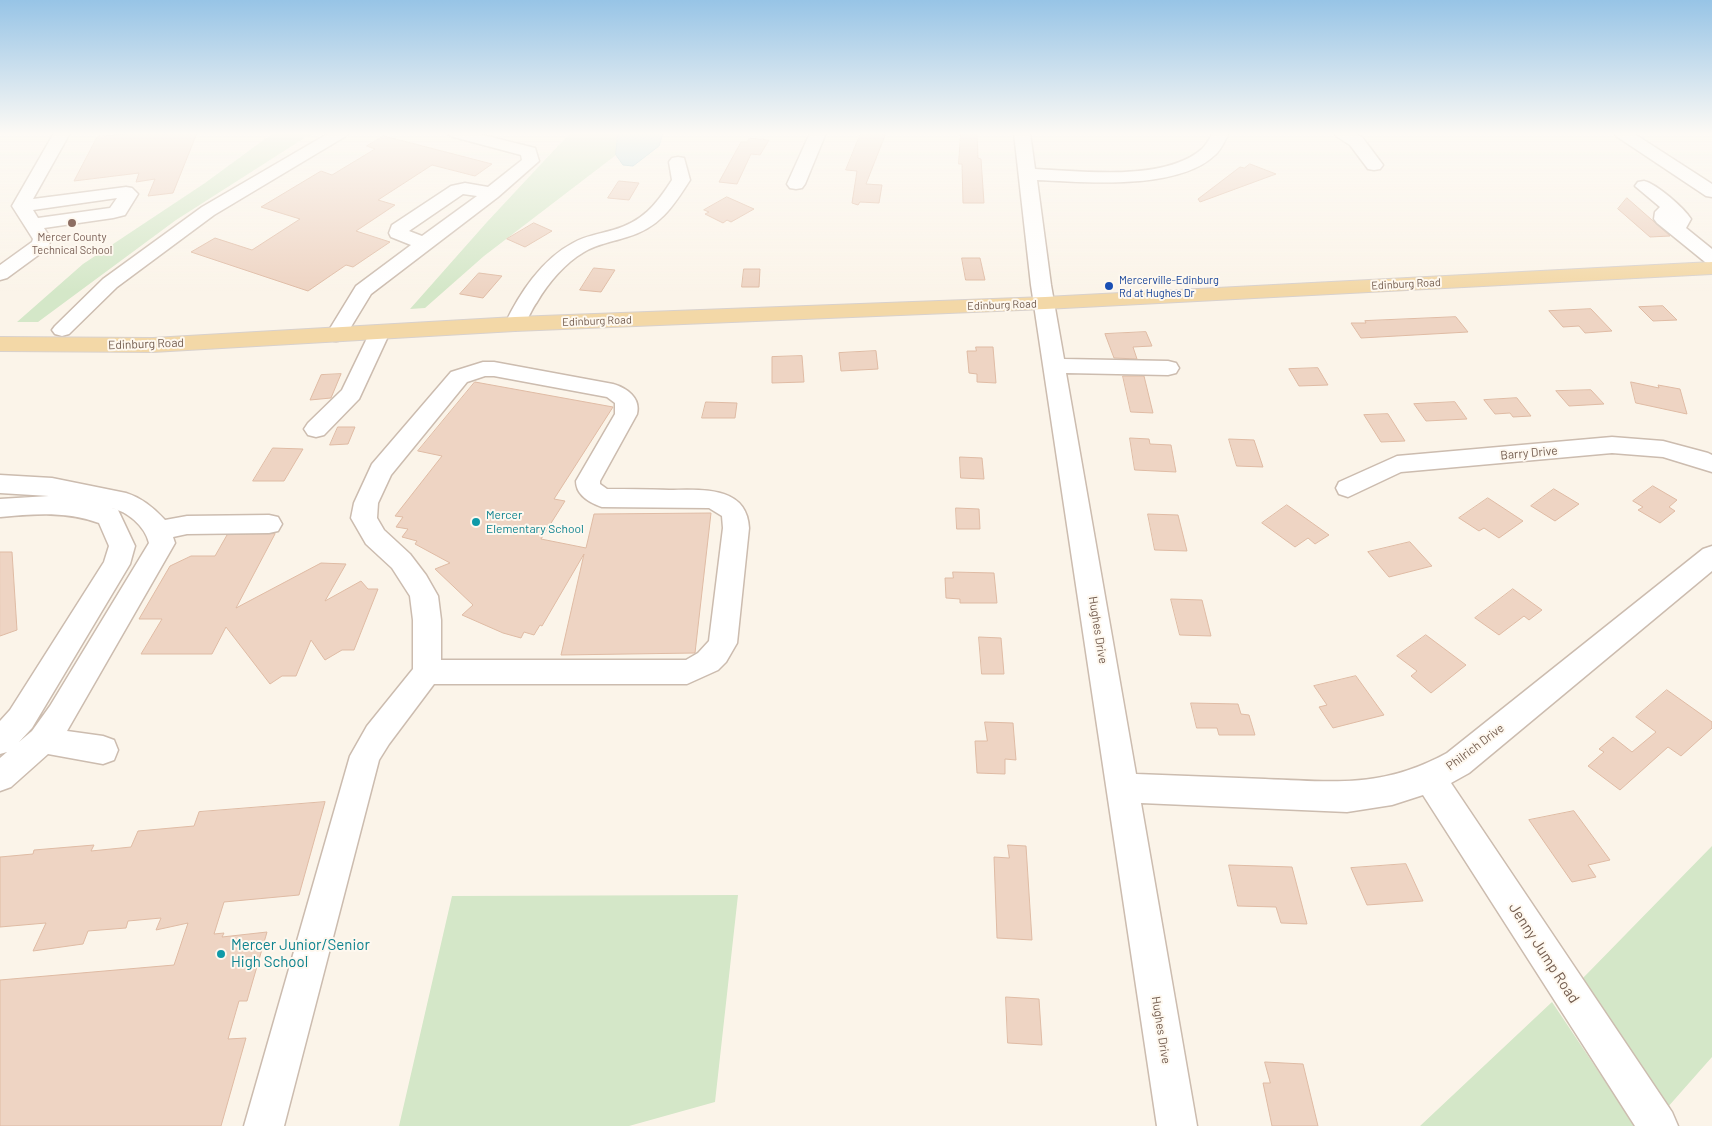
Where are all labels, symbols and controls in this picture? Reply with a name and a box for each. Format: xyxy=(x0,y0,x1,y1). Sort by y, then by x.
marker: Mercer County Technical School xyxy=(66,217,78,229)
place label: Mercer County Technical School xyxy=(32,230,112,256)
place label: Mercerville-Edinburg Rd at Hughes Dr xyxy=(1119,273,1219,299)
street label: Edinburg Road xyxy=(1371,276,1441,292)
marker: Mercerville-Edinburg Rd at Hughes Dr xyxy=(1103,280,1115,292)
street label: Edinburg Road xyxy=(967,297,1037,313)
street label: Edinburg Road xyxy=(562,313,632,329)
street label: Edinburg Road xyxy=(108,335,184,353)
street label: Barry Drive xyxy=(1500,443,1558,463)
place label: Mercer Elementary School xyxy=(486,508,584,536)
marker: Mercer Elementary School xyxy=(470,516,482,528)
street label: Hughes Drive xyxy=(1086,595,1110,665)
street label: Philrich Drive xyxy=(1443,721,1507,773)
street label: Jenny Jump Road xyxy=(1505,899,1583,1007)
place label: Mercer Junior/Senior High School xyxy=(231,936,370,971)
marker: Mercer Junior/Senior High School xyxy=(215,948,227,960)
street label: Hughes Drive xyxy=(1149,995,1173,1065)

